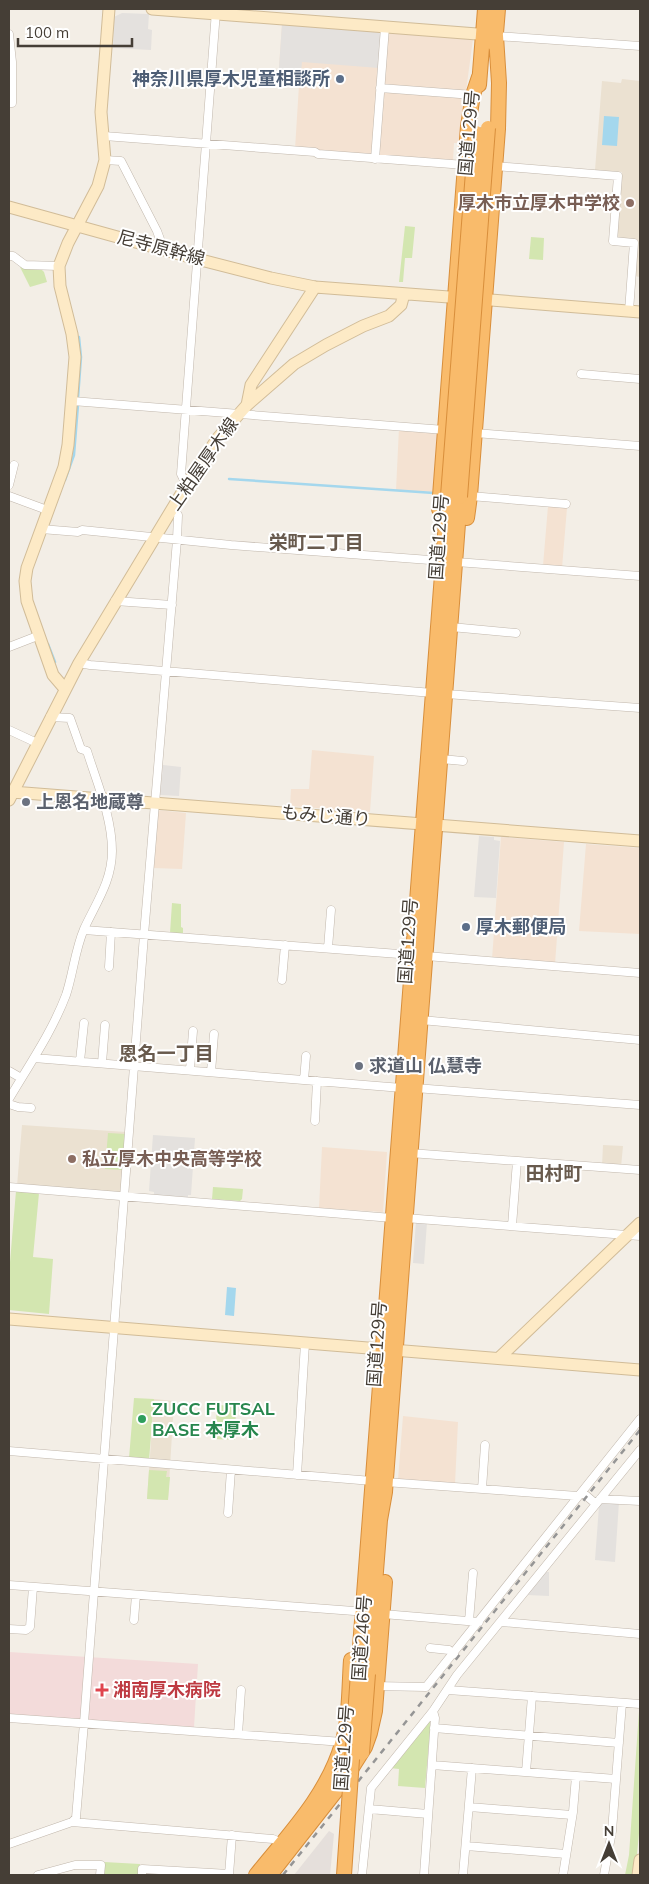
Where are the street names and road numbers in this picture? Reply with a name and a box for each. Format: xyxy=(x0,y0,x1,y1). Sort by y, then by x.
street label: 国道129号 xyxy=(453,89,484,177)
street label: 尼寺原幹線 xyxy=(115,225,208,270)
street label: 上粕屋厚木線 xyxy=(162,413,243,515)
street label: 国道129号 xyxy=(424,493,453,581)
street label: もみじ通り xyxy=(280,800,372,831)
street label: 国道129号 xyxy=(393,897,422,985)
street label: 国道129号 xyxy=(362,1300,391,1388)
street label: 国道246号 xyxy=(347,1594,376,1682)
street label: 国道129号 xyxy=(329,1704,358,1792)

